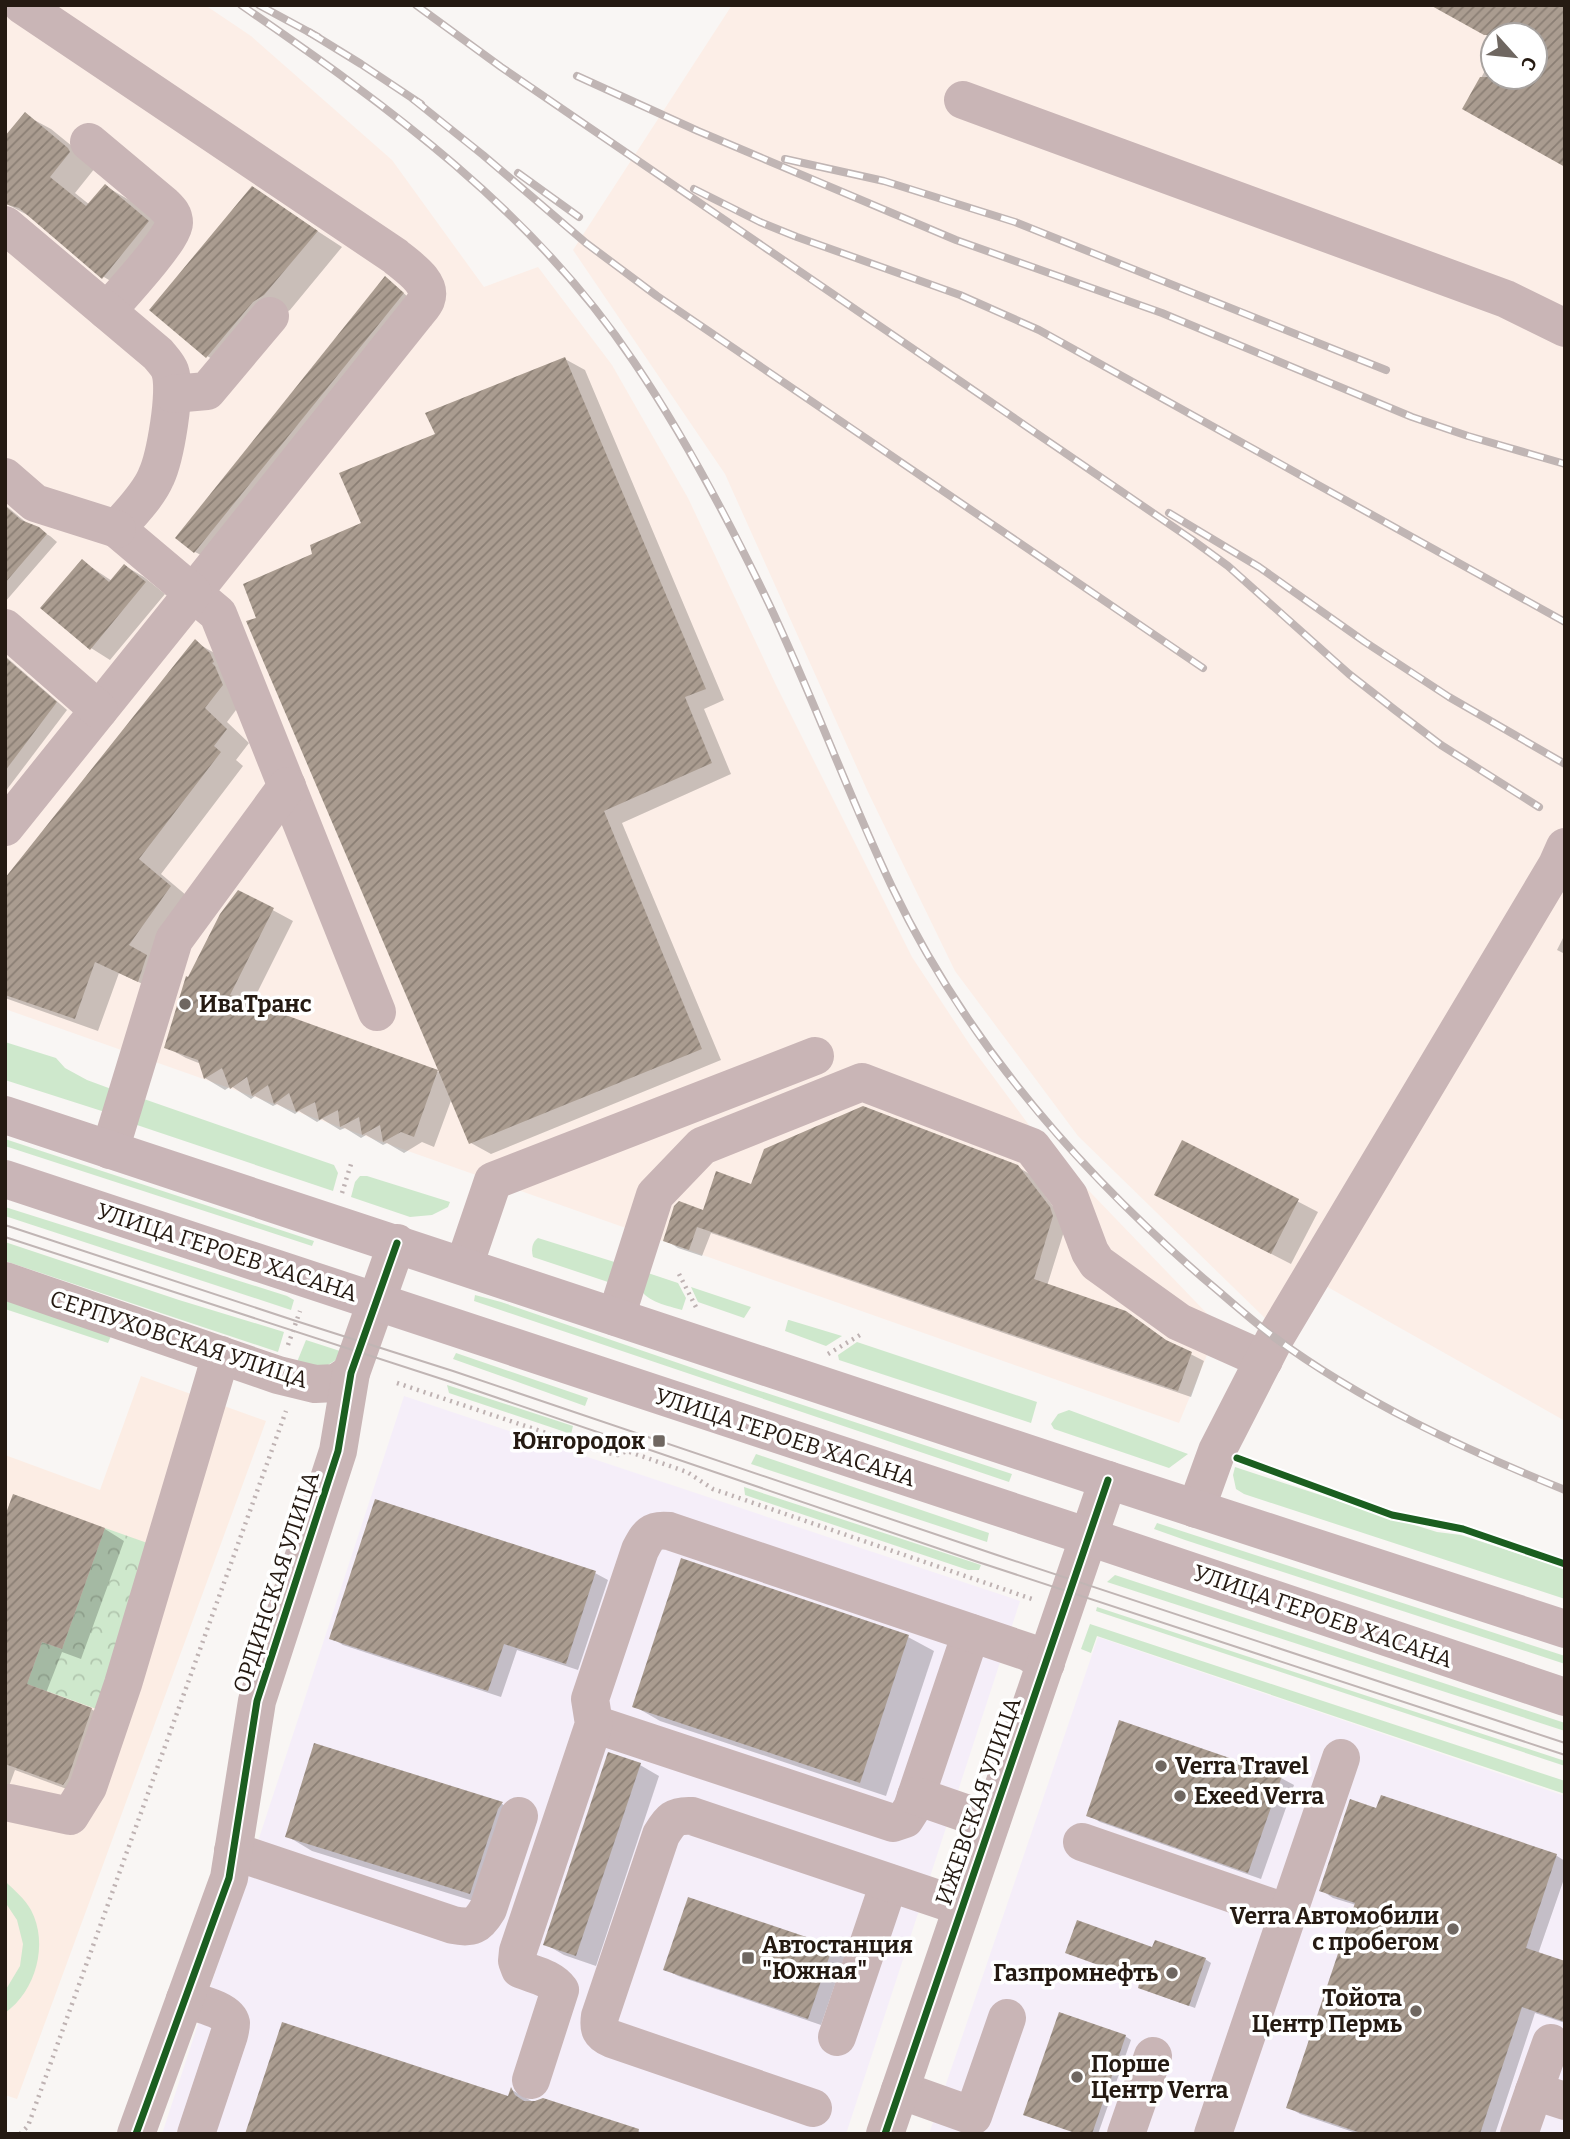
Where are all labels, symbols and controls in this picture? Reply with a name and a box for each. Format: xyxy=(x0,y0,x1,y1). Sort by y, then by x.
north arrow xyxy=(1479,21,1549,91)
text: С xyxy=(1516,53,1542,74)
place label: ИваТранс xyxy=(199,990,312,1018)
marker: ИваТранс xyxy=(177,996,193,1012)
street label: УЛИЦА ГЕРОЕВ ХАСАНА xyxy=(93,1197,362,1308)
street label: СЕРПУХОВСКАЯ УЛИЦА xyxy=(46,1284,312,1394)
street label: УЛИЦА ГЕРОЕВ ХАСАНА xyxy=(651,1382,920,1493)
place label: Юнгородок xyxy=(513,1427,645,1455)
marker: Юнгородок xyxy=(651,1433,667,1449)
street label: ОРДИНСКАЯ УЛИЦА xyxy=(227,1467,325,1696)
street label: УЛИЦА ГЕРОЕВ ХАСАНА xyxy=(1190,1558,1457,1674)
street label: ИЖЕВСКАЯ УЛИЦА xyxy=(929,1693,1027,1909)
place label: Verra Travel xyxy=(1175,1752,1309,1780)
marker: Verra Travel xyxy=(1153,1758,1169,1774)
place label: Exeed Verra xyxy=(1194,1782,1324,1810)
marker: Exeed Verra xyxy=(1172,1788,1188,1804)
place label: Verra Автомобили с пробегом xyxy=(1230,1902,1439,1956)
marker: Verra Автомобили с пробегом xyxy=(1445,1921,1461,1937)
place label: Автостанция "Южная" xyxy=(762,1931,913,1985)
marker: Автостанция "Южная" xyxy=(740,1950,756,1966)
place label: Газпромнефть xyxy=(993,1959,1159,1987)
marker: Газпромнефть xyxy=(1164,1965,1180,1981)
place label: Тойота Центр Пермь xyxy=(1252,1984,1403,2038)
marker: Тойота Центр Пермь xyxy=(1408,2003,1424,2019)
place label: Порше Центр Verra xyxy=(1091,2050,1229,2104)
marker: Порше Центр Verra xyxy=(1069,2069,1085,2085)

